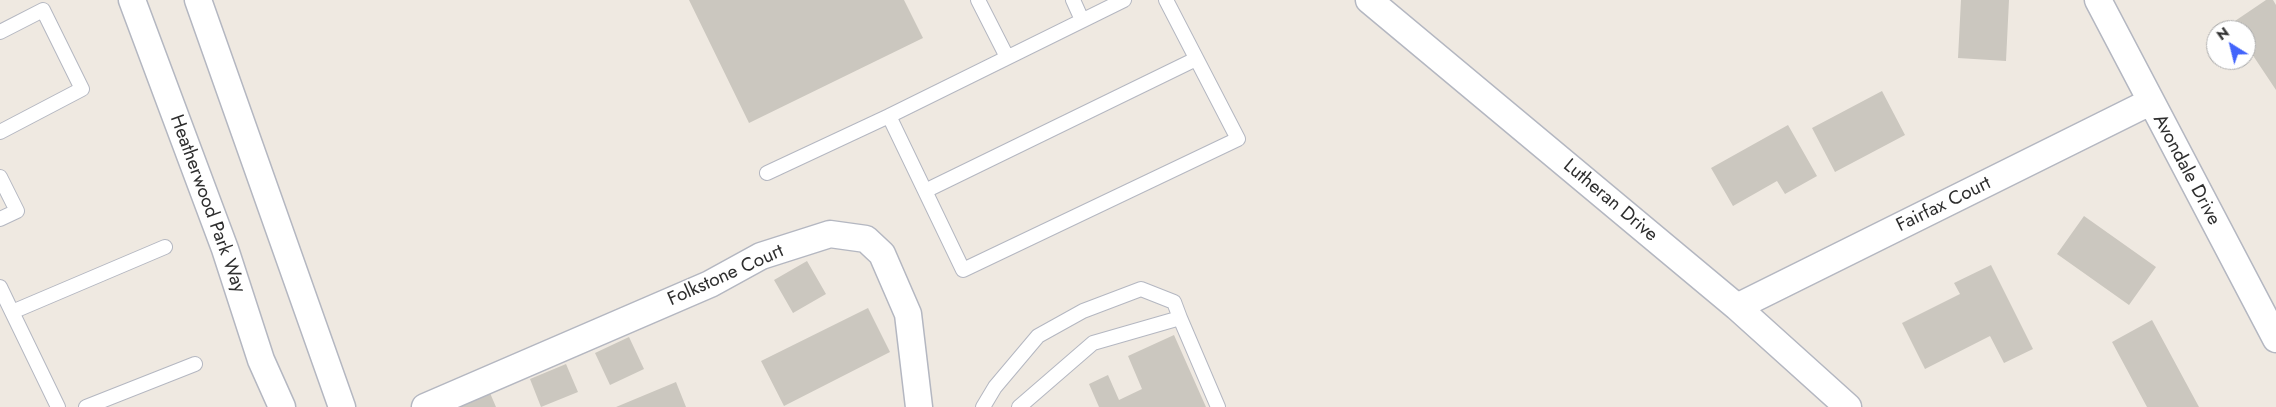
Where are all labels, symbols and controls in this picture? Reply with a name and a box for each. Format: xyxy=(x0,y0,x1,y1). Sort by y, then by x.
north arrow xyxy=(2206,20,2256,70)
text: N xyxy=(2212,22,2233,45)
street label: Avondale Drive xyxy=(2147,111,2225,229)
street label: Heatherwood Park Way xyxy=(164,112,250,296)
street label: Lutheran Drive xyxy=(1558,155,1662,247)
street label: Fairfax Court xyxy=(1893,172,1995,238)
street label: Folkstone Court xyxy=(664,240,788,312)

